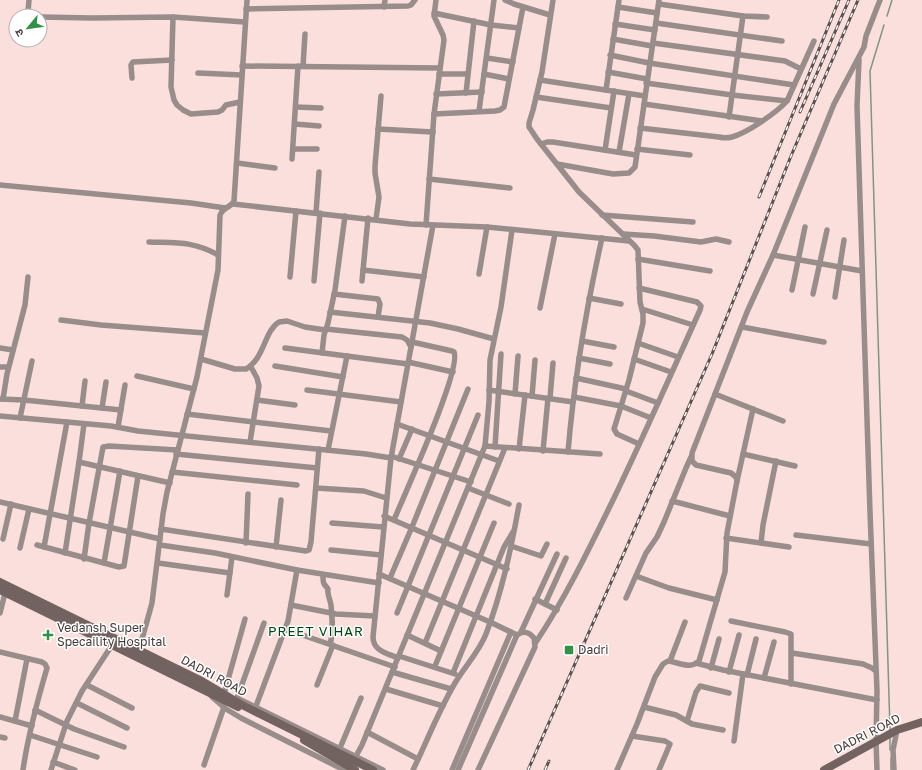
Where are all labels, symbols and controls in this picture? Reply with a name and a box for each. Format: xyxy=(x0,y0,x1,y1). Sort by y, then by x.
north arrow xyxy=(8,8,48,48)
text: उ xyxy=(11,27,26,39)
place label: Vedansh Super Specaility Hospital xyxy=(57,620,166,649)
district label: PREET VIHAR xyxy=(268,623,364,639)
marker: Vedansh Super Specaility Hospital xyxy=(42,629,54,641)
place label: Dadri xyxy=(578,642,608,657)
marker: Dadri xyxy=(563,644,575,656)
street label: DADRI ROAD xyxy=(179,652,250,699)
street label: DADRI ROAD xyxy=(831,710,903,757)

